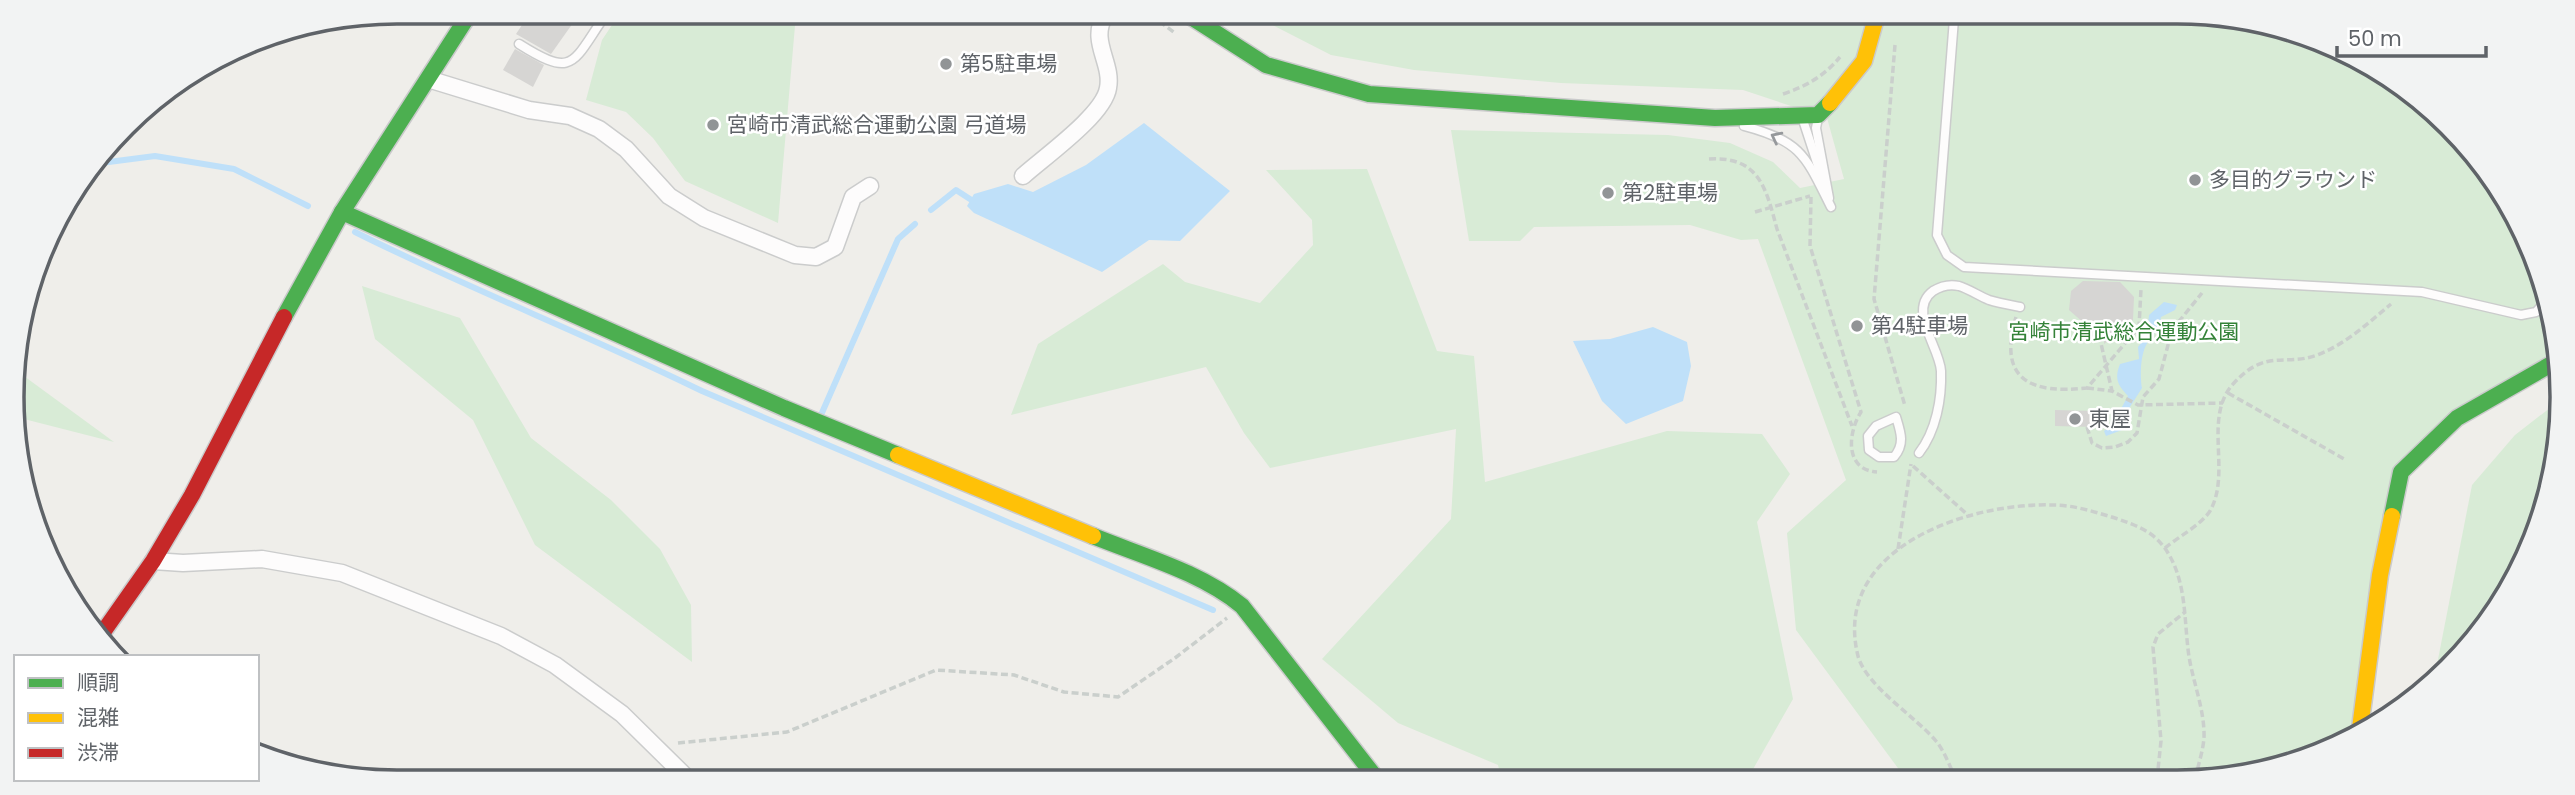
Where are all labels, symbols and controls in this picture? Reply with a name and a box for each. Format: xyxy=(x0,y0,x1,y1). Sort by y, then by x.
scale bar xyxy=(2337,14,2486,58)
text: 50 m xyxy=(2348,24,2402,53)
place label: 第5駐車場 xyxy=(960,49,1057,78)
marker: 第5駐車場 xyxy=(938,56,954,72)
place label: 宮崎市清武総合運動公園 弓道場 xyxy=(727,110,1027,139)
marker: 宮崎市清武総合運動公園 弓道場 xyxy=(705,117,721,133)
one-way arrow xyxy=(1771,132,1783,146)
place label: 多目的グラウンド xyxy=(2209,165,2377,194)
marker: 多目的グラウンド xyxy=(2187,172,2203,188)
place label: 第2駐車場 xyxy=(1622,178,1718,207)
marker: 第2駐車場 xyxy=(1600,185,1616,201)
place label: 第4駐車場 xyxy=(1871,311,1968,340)
park label: 宮崎市清武総合運動公園 xyxy=(2009,317,2240,346)
marker: 第4駐車場 xyxy=(1849,318,1865,334)
place label: 東屋 xyxy=(2089,404,2131,433)
marker: 東屋 xyxy=(2067,411,2083,427)
legend xyxy=(14,655,259,781)
text: 順調 xyxy=(77,668,119,697)
text: 混雑 xyxy=(77,703,119,732)
text: 渋滞 xyxy=(77,738,119,767)

